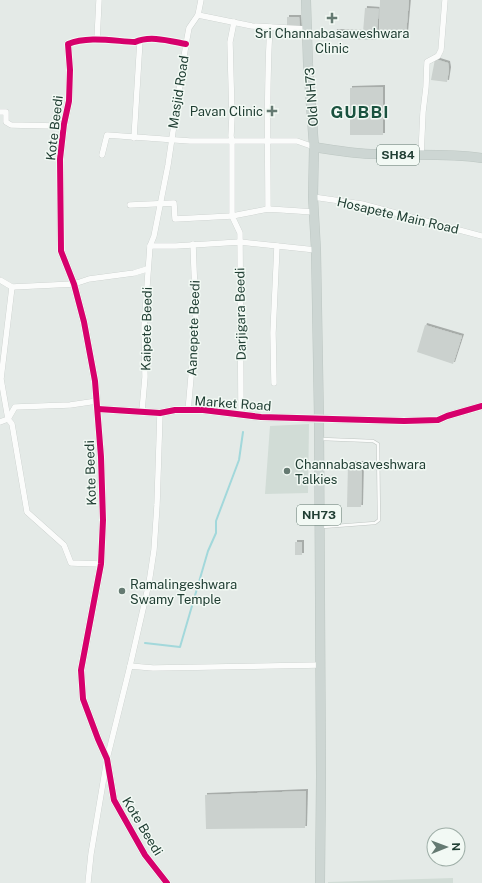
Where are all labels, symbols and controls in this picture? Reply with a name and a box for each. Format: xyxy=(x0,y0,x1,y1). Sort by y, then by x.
marker: Sri Channabasaweshwara Clinic xyxy=(326,12,338,24)
place label: Sri Channabasaweshwara Clinic xyxy=(255,26,409,56)
street label: Masjid Road xyxy=(165,55,192,130)
street label: Old NH73 xyxy=(302,67,321,127)
street label: Kote Beedi xyxy=(43,95,66,161)
district label: GUBBI xyxy=(330,102,390,122)
place label: Pavan Clinic xyxy=(190,104,263,119)
marker: Pavan Clinic xyxy=(266,105,278,117)
road number: SH84 xyxy=(377,145,419,165)
street label: Hosapete Main Road xyxy=(336,194,460,237)
street label: Darjigara Beedi xyxy=(232,267,249,361)
street label: Aanepete Beedi xyxy=(184,280,203,376)
street label: Kaipete Beedi xyxy=(138,287,155,371)
street label: Market Road xyxy=(194,393,272,414)
street label: Kote Beedi xyxy=(82,440,99,506)
place label: Channabasaveshwara Talkies xyxy=(295,457,426,487)
marker: Channabasaveshwara Talkies xyxy=(282,466,292,476)
road number: NH73 xyxy=(297,505,341,525)
place label: Ramalingeshwara Swamy Temple xyxy=(130,577,237,607)
marker: Ramalingeshwara Swamy Temple xyxy=(117,586,127,596)
street label: Kote Beedi xyxy=(119,794,166,858)
north arrow xyxy=(426,827,466,867)
text: N xyxy=(450,842,462,851)

